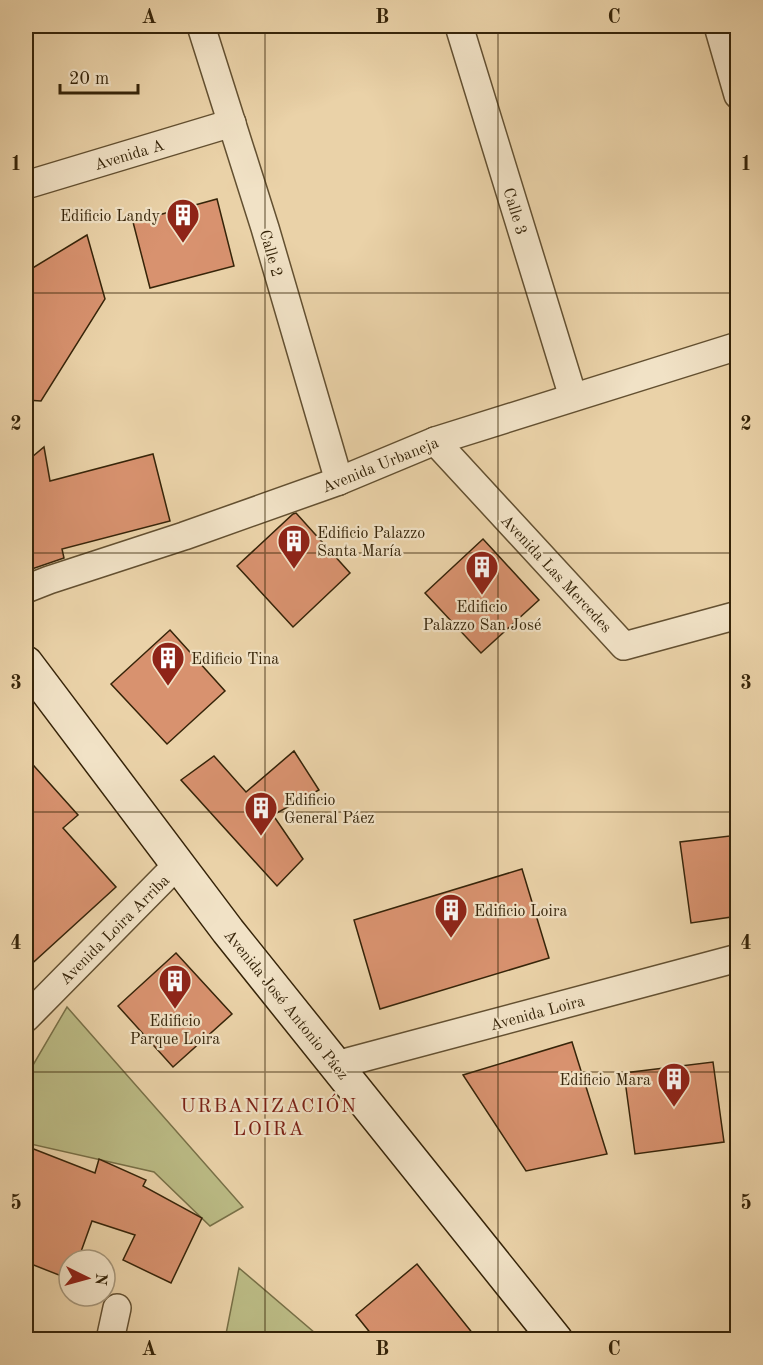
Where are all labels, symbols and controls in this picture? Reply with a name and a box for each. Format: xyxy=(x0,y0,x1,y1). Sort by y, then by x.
text: A xyxy=(141,8,157,28)
text: B xyxy=(375,8,389,28)
text: C xyxy=(607,8,621,28)
scale bar xyxy=(60,57,138,95)
text: 20 m xyxy=(69,70,109,88)
street label: Avenida A xyxy=(93,138,166,174)
text: 1 xyxy=(10,155,22,175)
text: 1 xyxy=(740,155,752,175)
street label: Calle 3 xyxy=(499,186,529,237)
building icon: Edificio Landy xyxy=(165,197,201,244)
place label: Edificio Landy xyxy=(60,209,161,225)
street label: Calle 2 xyxy=(256,228,284,279)
text: 2 xyxy=(10,415,22,435)
text: 2 xyxy=(740,415,752,435)
street label: Avenida Urbaneja xyxy=(320,435,441,497)
street label: Avenida Las Mercedes xyxy=(497,512,614,636)
building icon: Edificio Palazzo Santa María xyxy=(276,523,312,570)
place label: Edificio Palazzo Santa María xyxy=(317,526,425,560)
building icon: Edificio Palazzo San José xyxy=(464,549,500,596)
place label: Edificio Palazzo San José xyxy=(423,600,541,634)
building icon: Edificio Tina xyxy=(150,640,186,687)
place label: Edificio Tina xyxy=(191,652,279,668)
text: 3 xyxy=(10,674,22,694)
text: 3 xyxy=(740,674,752,694)
building icon: Edificio General Páez xyxy=(243,790,279,837)
place label: Edificio General Páez xyxy=(284,793,375,827)
street label: Avenida Loira Arriba xyxy=(58,872,173,988)
building icon: Edificio Loira xyxy=(433,892,469,939)
place label: Edificio Loira xyxy=(474,904,567,920)
street label: Avenida José Antonio Páez xyxy=(220,927,351,1083)
text: 4 xyxy=(10,934,22,954)
text: 4 xyxy=(740,934,752,954)
building icon: Edificio Parque Loira xyxy=(157,963,193,1010)
street label: Avenida Loira xyxy=(488,994,587,1034)
place label: Edificio Parque Loira xyxy=(130,1014,220,1048)
building icon: Edificio Mara xyxy=(656,1061,692,1108)
place label: Edificio Mara xyxy=(559,1073,651,1089)
district label: URBANIZACIÓN LOIRA xyxy=(180,1093,358,1140)
text: 5 xyxy=(10,1193,22,1214)
text: 5 xyxy=(740,1193,752,1214)
north arrow xyxy=(57,1248,117,1308)
text: N xyxy=(91,1272,108,1287)
text: A xyxy=(141,1340,157,1360)
text: B xyxy=(375,1340,389,1360)
text: C xyxy=(607,1340,621,1360)

